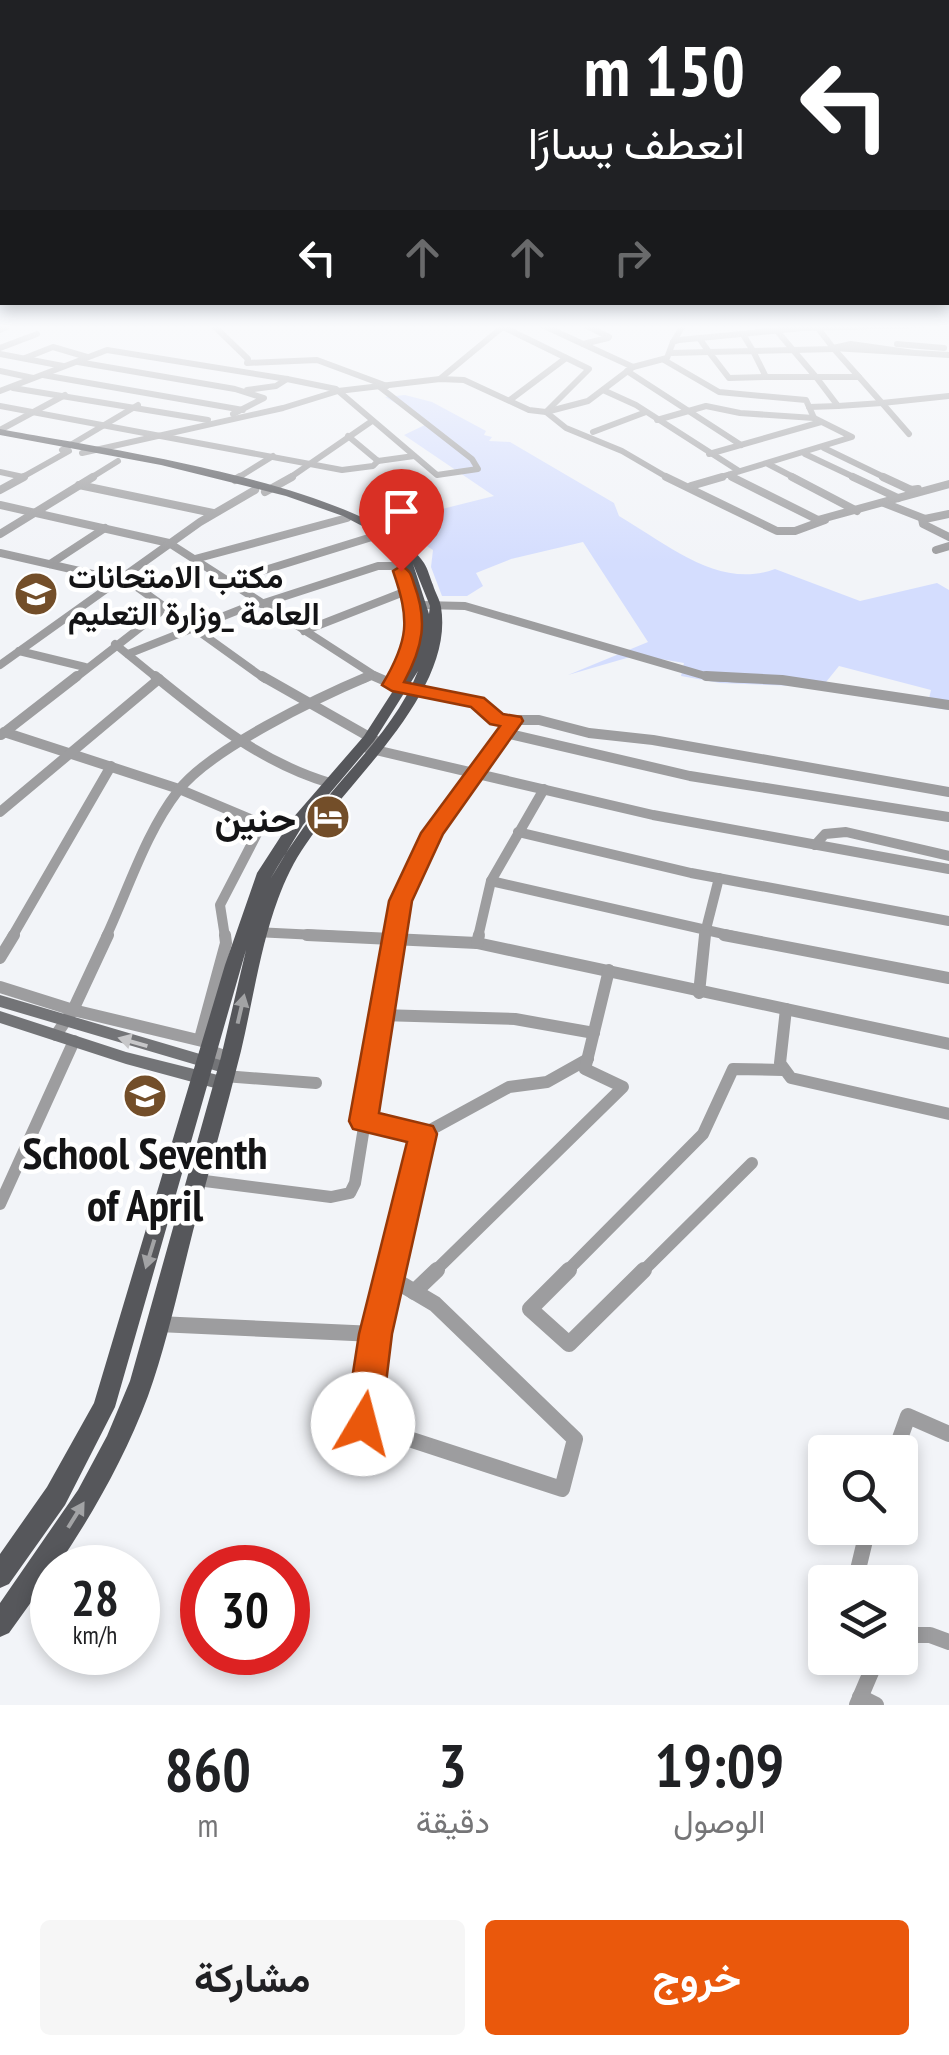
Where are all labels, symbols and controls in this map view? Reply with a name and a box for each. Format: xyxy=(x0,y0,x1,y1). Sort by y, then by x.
text: 150 m xyxy=(584,25,745,115)
icon: left xyxy=(780,40,910,170)
text: انعطف يسارًا xyxy=(528,113,745,171)
icon: left xyxy=(290,230,345,285)
icon: ahead xyxy=(395,230,450,285)
icon: ahead xyxy=(500,230,555,285)
icon: right xyxy=(605,230,660,285)
pin xyxy=(359,469,444,572)
icon: arrive xyxy=(374,484,429,539)
place label: مكتب الامتحانات العامة _وزارة التعليم xyxy=(68,555,320,635)
school or university icon: مكتب الامتحانات العامة _وزارة التعليم xyxy=(13,571,59,617)
place label: حنين xyxy=(214,793,296,842)
hotel icon: حنين xyxy=(305,794,351,840)
one-way arrow xyxy=(234,993,249,1024)
one-way arrow xyxy=(117,1034,147,1049)
school or university icon: School Seventh of April xyxy=(122,1073,168,1119)
place label: School Seventh of April xyxy=(23,1123,267,1233)
one-way arrow xyxy=(142,1239,157,1270)
position arrow xyxy=(311,1372,415,1476)
map controls xyxy=(808,1435,918,1675)
button: search xyxy=(808,1435,918,1545)
one-way arrow xyxy=(66,1501,84,1529)
speed limit sign: 30 xyxy=(180,1545,310,1675)
text: 28 xyxy=(71,1565,119,1630)
button: layers xyxy=(808,1565,918,1675)
text: km/h xyxy=(73,1619,117,1651)
text: 3 xyxy=(438,1726,467,1804)
text: 19:09 xyxy=(654,1726,784,1804)
text: 860 xyxy=(165,1730,251,1808)
text: دقيقة xyxy=(416,1800,490,1842)
text: الوصول xyxy=(673,1800,766,1842)
text: m xyxy=(197,1804,218,1846)
button: مشاركة xyxy=(40,1920,465,2035)
button: خروج xyxy=(485,1920,909,2035)

